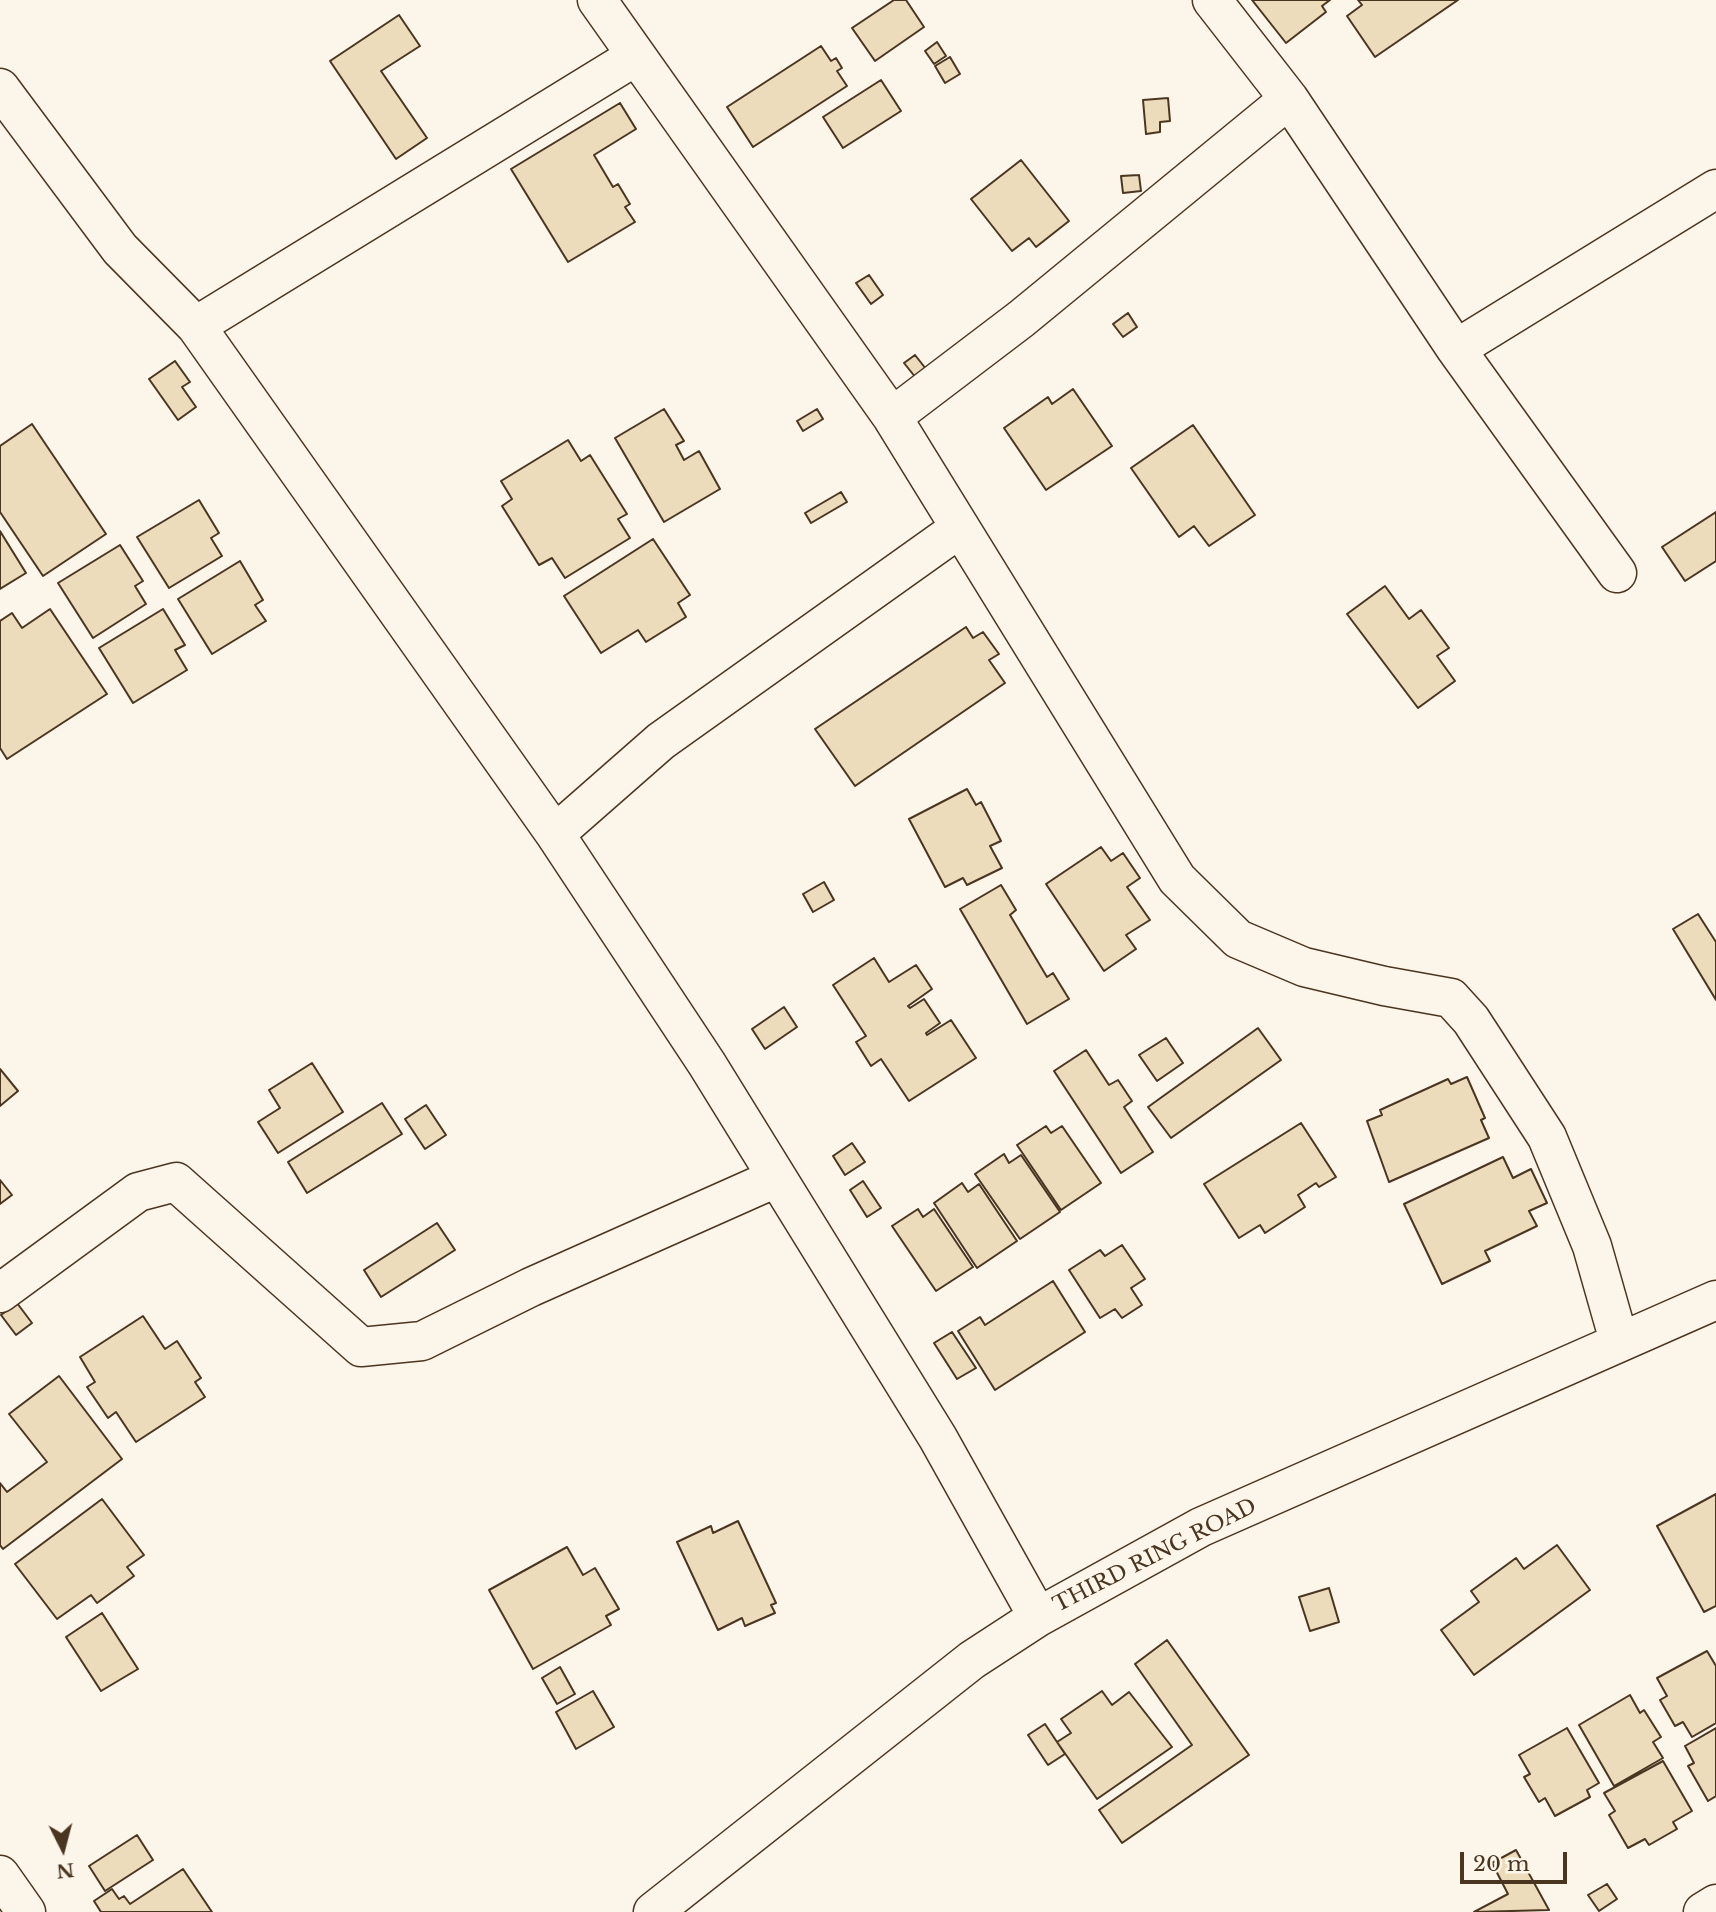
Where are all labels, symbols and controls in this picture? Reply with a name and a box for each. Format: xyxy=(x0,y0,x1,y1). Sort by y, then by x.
street label: THIRD RING ROAD xyxy=(1049,1494,1261,1618)
north arrow xyxy=(28,1814,98,1884)
scale bar xyxy=(1464,1839,1571,1883)
text: 20 m xyxy=(1473,1851,1530,1877)
text: N xyxy=(55,1858,75,1883)

